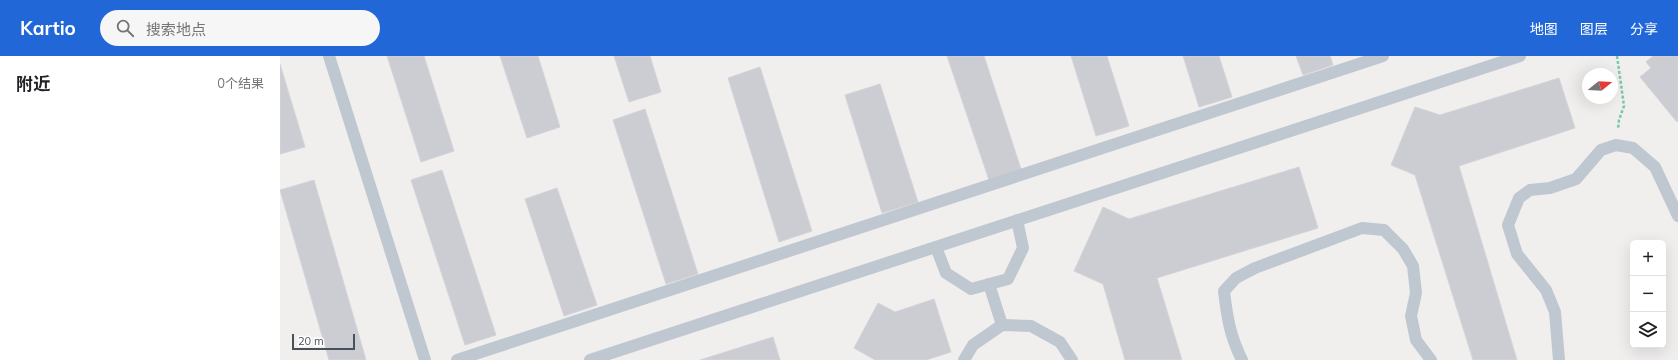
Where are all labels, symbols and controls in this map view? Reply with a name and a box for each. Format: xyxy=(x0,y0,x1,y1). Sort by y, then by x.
search box xyxy=(100,10,380,46)
text: Kartio xyxy=(20,16,76,40)
icon: search xyxy=(114,17,136,39)
text: 搜索地点 xyxy=(146,20,206,39)
text: 地图 xyxy=(1530,20,1558,38)
text: 图层 xyxy=(1580,20,1608,38)
text: 分享 xyxy=(1630,20,1658,38)
north arrow xyxy=(1582,68,1618,104)
text: 附近 xyxy=(16,73,50,94)
text: 0个结果 xyxy=(217,75,264,91)
map controls xyxy=(1630,240,1666,348)
button: + xyxy=(1630,240,1666,276)
button: − xyxy=(1630,276,1666,312)
button: layers xyxy=(1630,312,1666,348)
scale bar xyxy=(292,332,355,351)
text: 20 m xyxy=(298,334,324,348)

